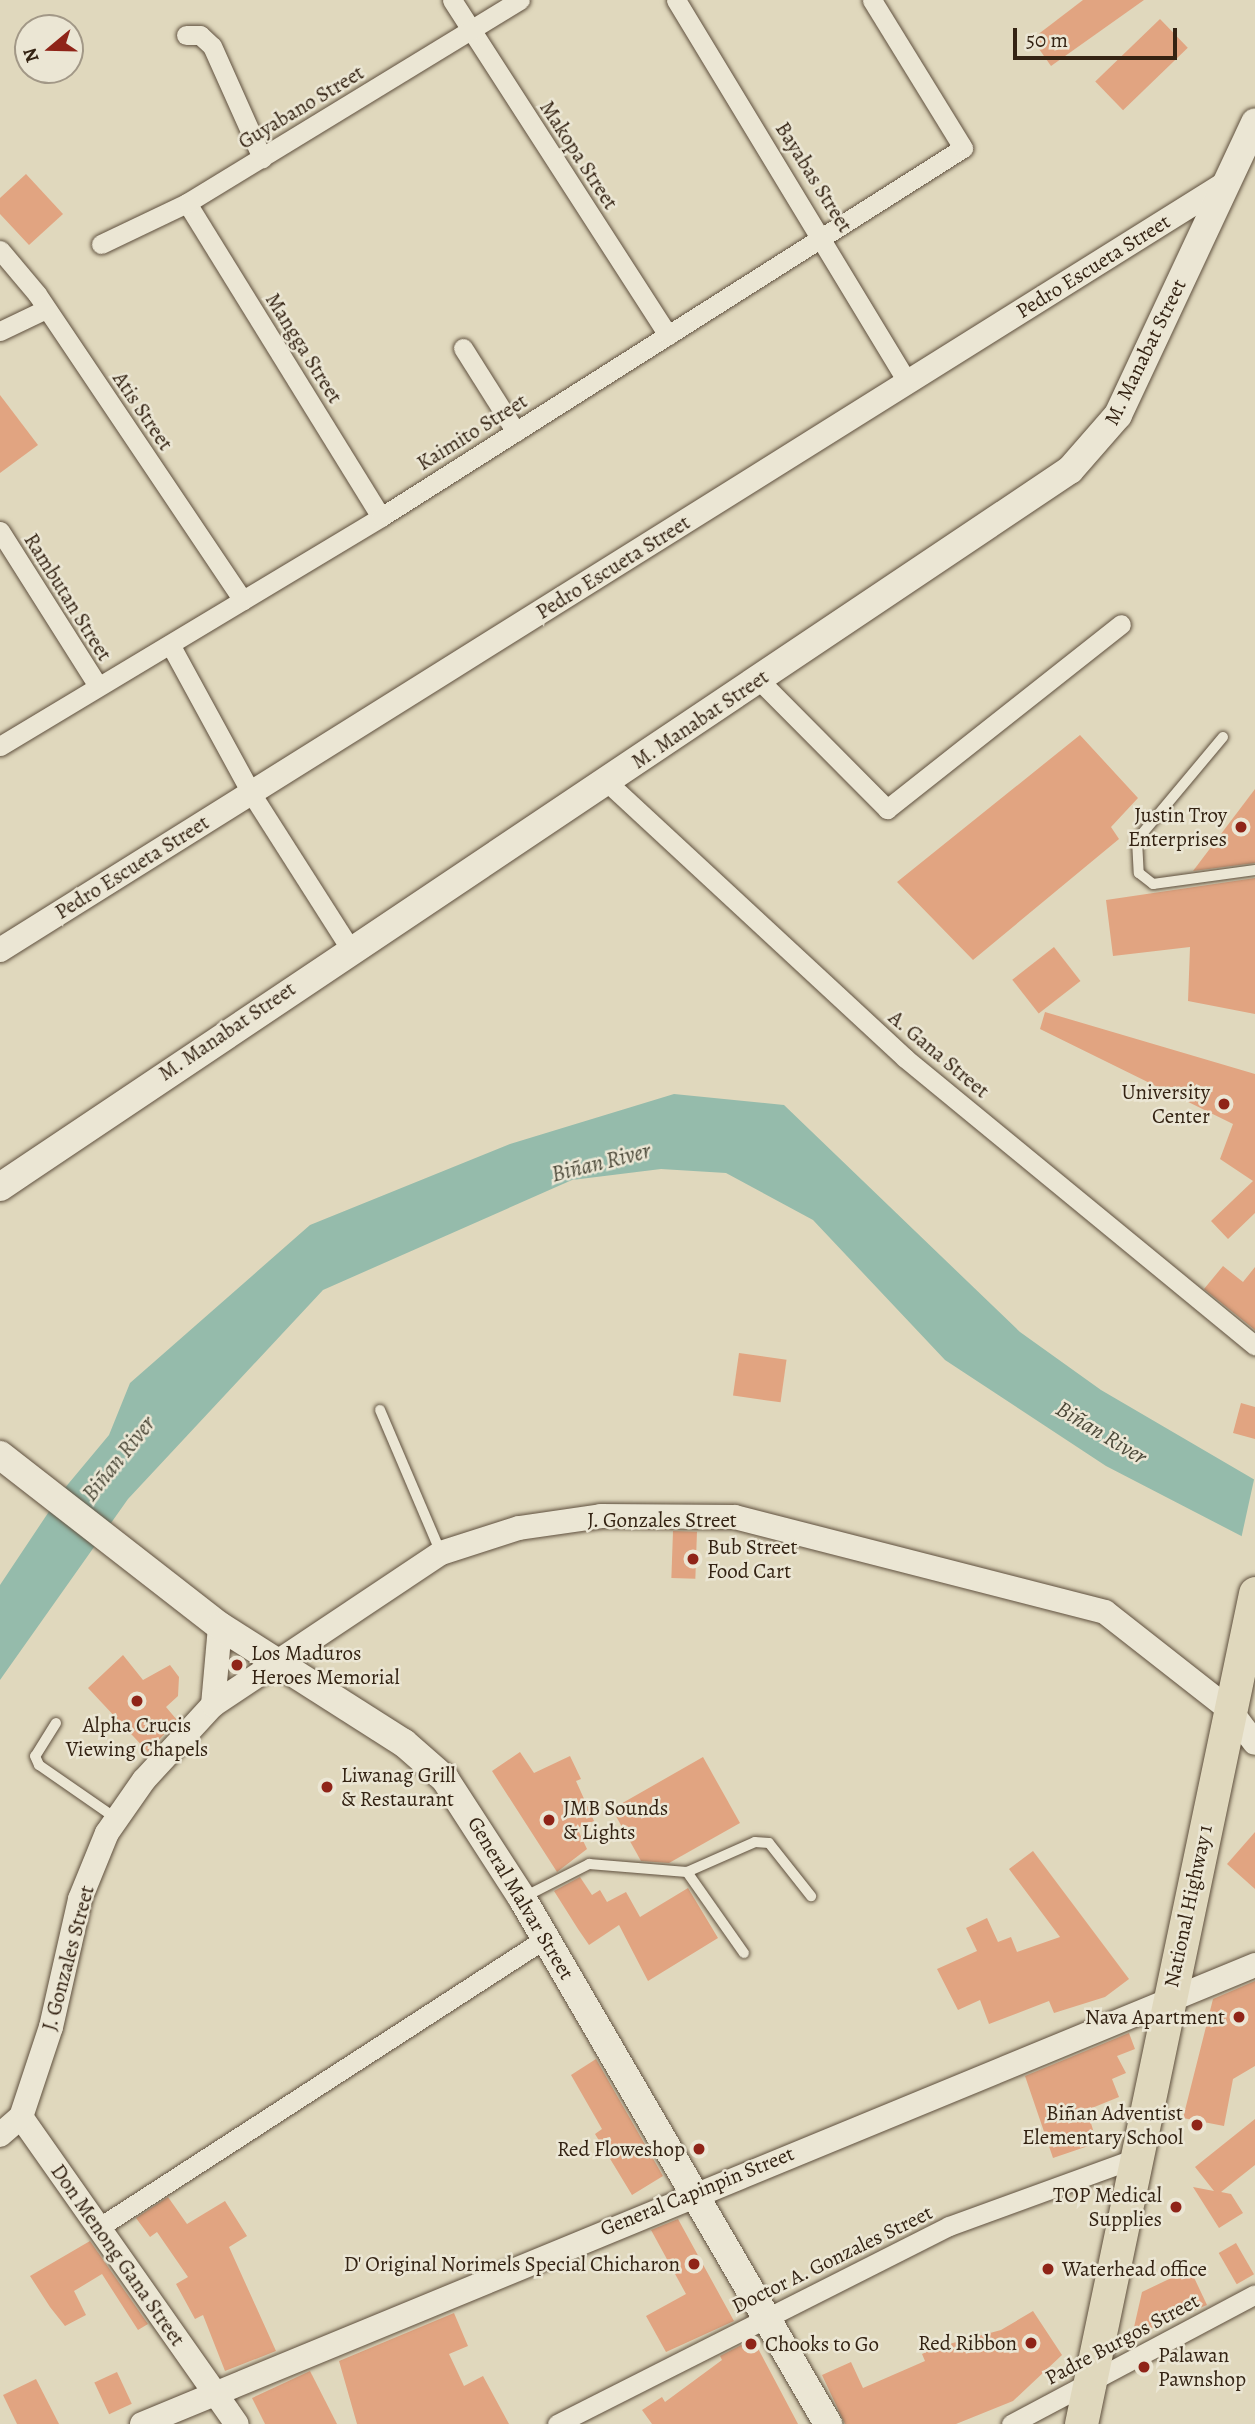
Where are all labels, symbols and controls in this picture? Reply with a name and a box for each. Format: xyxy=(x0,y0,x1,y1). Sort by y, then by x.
north arrow xyxy=(14,14,84,84)
scale bar xyxy=(1017,14,1182,58)
text: 50 m xyxy=(1026,26,1068,54)
text: N xyxy=(16,44,46,66)
street label: Guyabano Street xyxy=(234,60,368,154)
street label: Makopa Street xyxy=(535,96,623,214)
street label: Bayabas Street xyxy=(770,117,858,237)
street label: Pedro Escueta Street xyxy=(1011,208,1175,324)
street label: M. Manabat Street xyxy=(1099,274,1191,430)
street label: Mangga Street xyxy=(260,288,348,408)
street label: Atis Street xyxy=(108,367,178,455)
street label: Kaimito Street xyxy=(412,388,532,476)
street label: Pedro Escueta Street xyxy=(531,509,695,625)
street label: Rambutan Street xyxy=(19,529,117,665)
street label: M. Manabat Street xyxy=(627,664,773,774)
place label: Justin Troy Enterprises xyxy=(1128,802,1227,852)
street label: Pedro Escueta Street xyxy=(50,809,214,925)
marker: Justin Troy Enterprises xyxy=(1233,819,1249,835)
street label: M. Manabat Street xyxy=(154,976,300,1086)
street label: A. Gana Street xyxy=(884,1005,994,1103)
place label: University Center xyxy=(1122,1079,1210,1129)
marker: University Center xyxy=(1216,1096,1232,1112)
water label: Biñan River xyxy=(549,1137,653,1189)
water label: Biñan River xyxy=(1051,1395,1151,1471)
water label: Biñan River xyxy=(76,1411,162,1507)
street label: J. Gonzales Street xyxy=(587,1507,737,1533)
place label: Bub Street Food Cart xyxy=(707,1534,797,1584)
marker: Bub Street Food Cart xyxy=(685,1551,701,1567)
place label: Los Maduros Heroes Memorial xyxy=(251,1640,400,1690)
marker: Los Maduros Heroes Memorial xyxy=(229,1657,245,1673)
marker: Alpha Crucis Viewing Chapels xyxy=(129,1693,145,1709)
place label: Alpha Crucis Viewing Chapels xyxy=(66,1712,208,1762)
place label: Liwanag Grill & Restaurant xyxy=(341,1762,456,1812)
marker: Liwanag Grill & Restaurant xyxy=(319,1779,335,1795)
place label: JMB Sounds & Lights xyxy=(563,1795,668,1845)
street label: General Malvar Street xyxy=(462,1812,580,1984)
marker: JMB Sounds & Lights xyxy=(541,1812,557,1828)
street label: National Highway 1 xyxy=(1158,1822,1218,1990)
street label: J. Gonzales Street xyxy=(36,1882,100,2034)
place label: Nava Apartment xyxy=(1085,2004,1225,2030)
marker: Nava Apartment xyxy=(1231,2009,1247,2025)
place label: Biñan Adventist Elementary School xyxy=(1022,2100,1183,2150)
marker: Biñan Adventist Elementary School xyxy=(1189,2117,1205,2133)
place label: Red Floweshop xyxy=(557,2136,685,2162)
street label: General Capinpin Street xyxy=(597,2141,797,2241)
marker: Red Floweshop xyxy=(691,2141,707,2157)
street label: Don Menong Gana Street xyxy=(46,2159,190,2351)
place label: TOP Medical Supplies xyxy=(1053,2182,1162,2232)
street label: Doctor A. Gonzales Street xyxy=(727,2199,937,2319)
marker: TOP Medical Supplies xyxy=(1168,2199,1184,2215)
place label: D' Original Norimels Special Chicharon xyxy=(343,2251,680,2277)
marker: D' Original Norimels Special Chicharon xyxy=(686,2256,702,2272)
place label: Waterhead office xyxy=(1062,2256,1207,2282)
marker: Waterhead office xyxy=(1040,2261,1056,2277)
street label: Padre Burgos Street xyxy=(1041,2288,1203,2390)
place label: Red Ribbon xyxy=(918,2330,1017,2356)
place label: Chooks to Go xyxy=(765,2331,879,2357)
marker: Red Ribbon xyxy=(1023,2335,1039,2351)
marker: Chooks to Go xyxy=(743,2336,759,2352)
place label: Palawan Pawnshop xyxy=(1158,2342,1246,2392)
marker: Palawan Pawnshop xyxy=(1136,2359,1152,2375)

